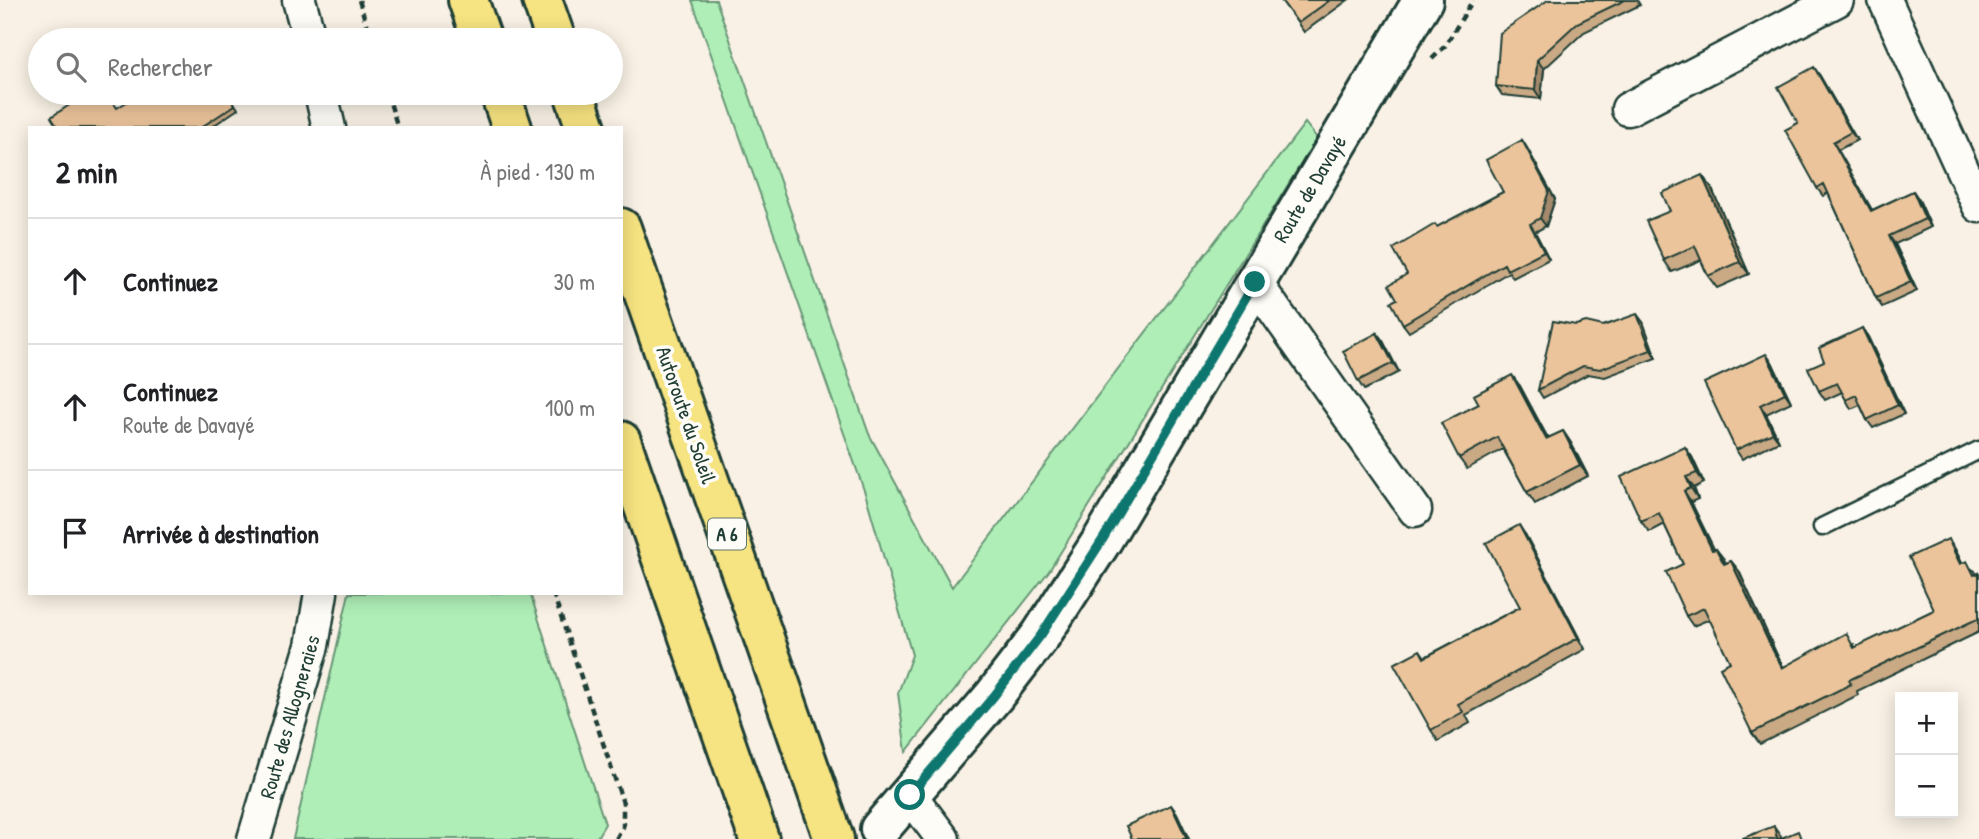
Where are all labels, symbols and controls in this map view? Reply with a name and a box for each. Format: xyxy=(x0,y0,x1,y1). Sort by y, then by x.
search box xyxy=(28,28,623,105)
icon: search xyxy=(52,48,90,86)
text: Rechercher xyxy=(108,49,213,84)
street label: Route de Davayé xyxy=(1266,130,1353,248)
text: 2 min xyxy=(56,152,118,192)
text: À pied · 130 m xyxy=(480,156,595,187)
icon: ahead xyxy=(56,262,94,300)
text: Continuez xyxy=(123,264,218,299)
text: 30 m xyxy=(553,266,595,297)
route end xyxy=(1239,266,1270,297)
street label: Autoroute du Soleil xyxy=(649,342,724,488)
text: Continuez xyxy=(123,374,218,409)
icon: ahead xyxy=(56,388,94,426)
text: 100 m xyxy=(545,392,595,423)
text: Route de Davayé xyxy=(123,409,255,440)
icon: arrive xyxy=(56,514,94,552)
text: Arrivée à destination xyxy=(123,516,319,551)
road number: A 6 xyxy=(708,519,746,550)
street label: Route des Allogneraies xyxy=(252,632,327,802)
map controls xyxy=(1895,692,1958,818)
button: + xyxy=(1895,692,1958,755)
button: − xyxy=(1895,755,1958,818)
route start xyxy=(894,779,925,810)

